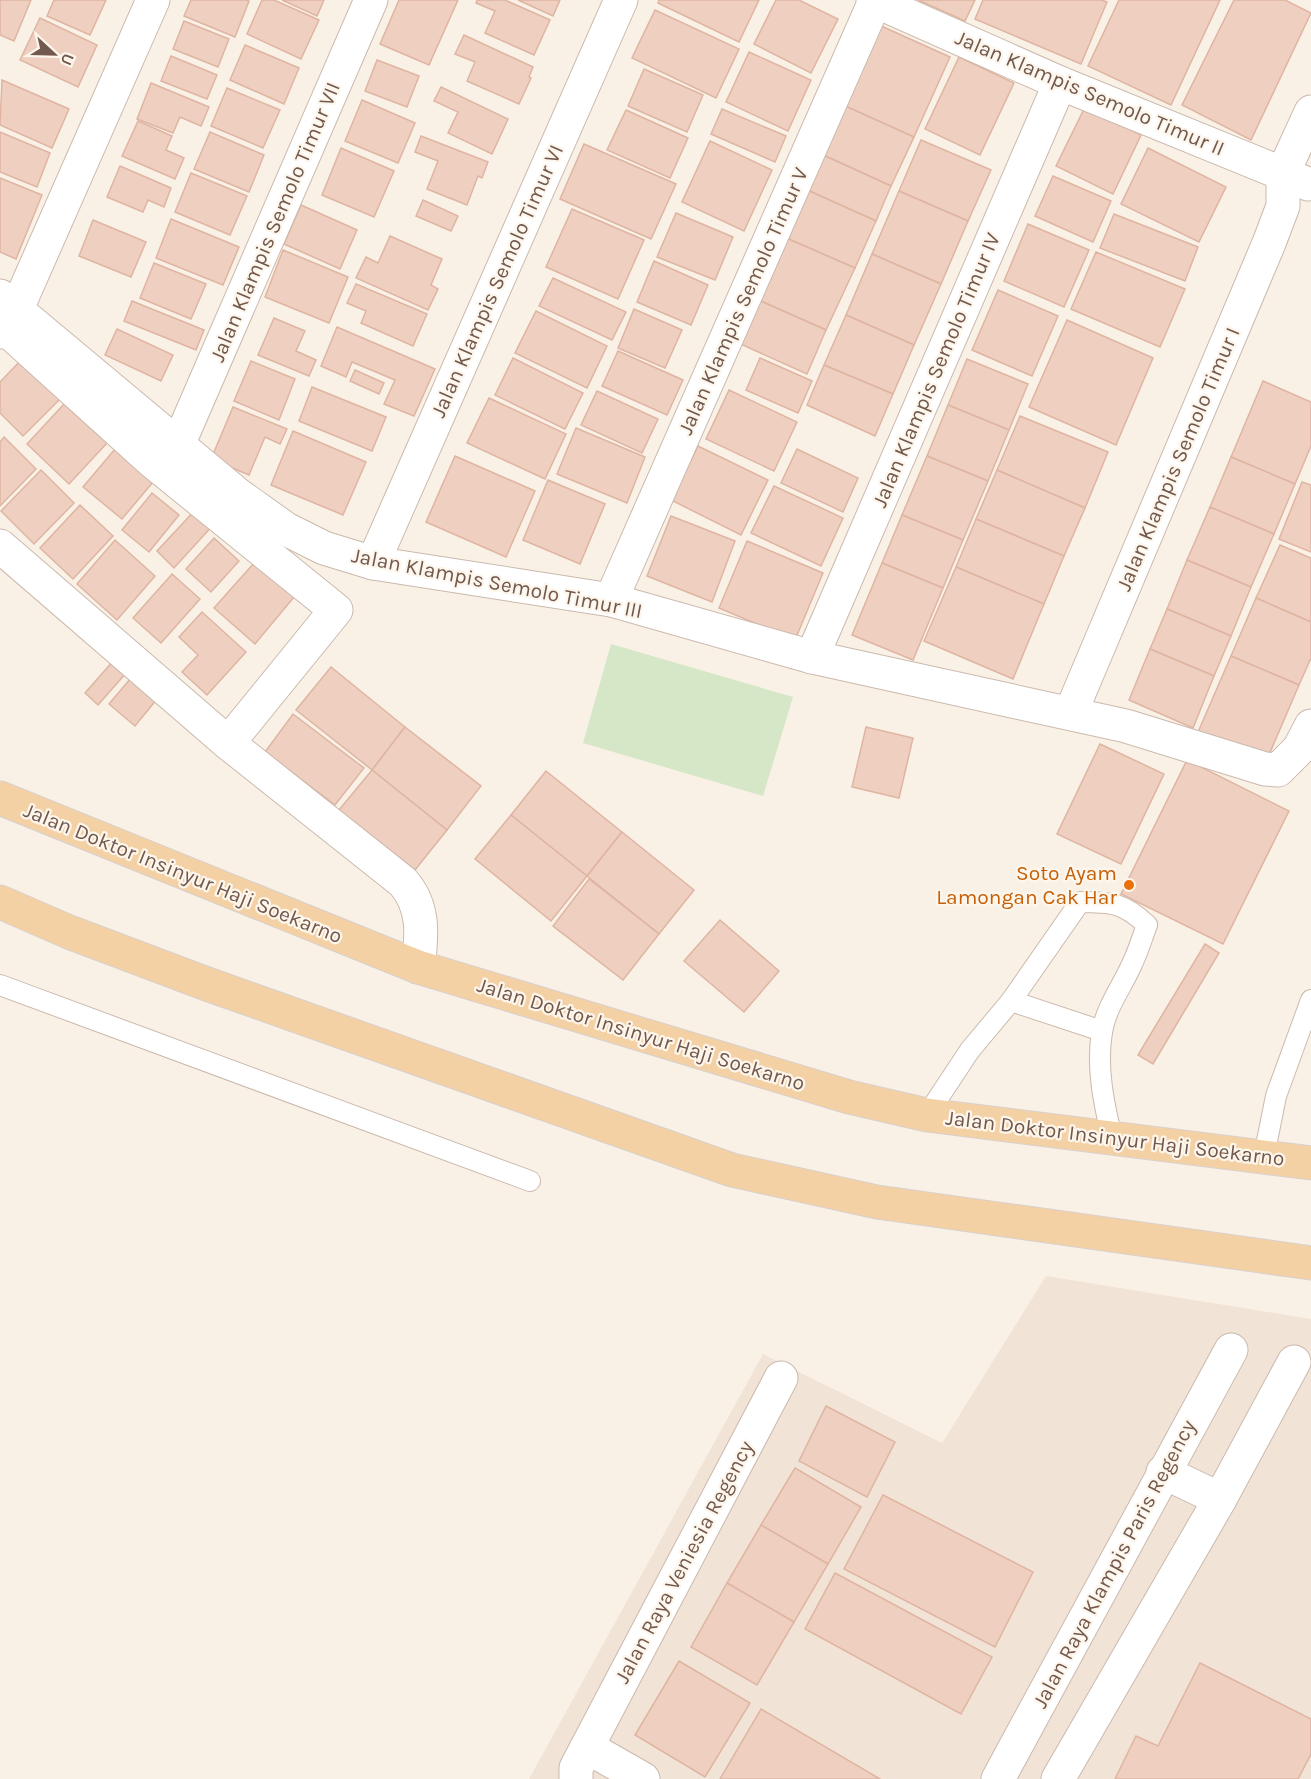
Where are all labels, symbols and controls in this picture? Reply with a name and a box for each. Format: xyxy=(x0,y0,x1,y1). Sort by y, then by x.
north arrow xyxy=(24,24,84,84)
street label: Jalan Klampis Semolo Timur II xyxy=(952,25,1228,161)
text: U xyxy=(57,51,78,68)
street label: Jalan Klampis Semolo Timur VII xyxy=(205,78,345,366)
street label: Jalan Klampis Semolo Timur VI xyxy=(426,141,568,421)
street label: Jalan Klampis Semolo Timur V xyxy=(673,163,813,438)
street label: Jalan Klampis Semolo Timur IV xyxy=(867,229,1005,511)
street label: Jalan Klampis Semolo Timur I xyxy=(1111,324,1245,594)
street label: Jalan Klampis Semolo Timur III xyxy=(350,543,644,623)
street label: Jalan Doktor Insinyur Haji Soekarno xyxy=(20,798,346,948)
place label: Soto Ayam Lamongan Cak Har xyxy=(936,861,1117,909)
marker: Soto Ayam Lamongan Cak Har xyxy=(1122,878,1136,892)
street label: Jalan Doktor Insinyur Haji Soekarno xyxy=(474,973,808,1095)
street label: Jalan Doktor Insinyur Haji Soekarno xyxy=(944,1105,1286,1171)
street label: Jalan Raya Klampis Paris Regency xyxy=(1028,1416,1200,1712)
street label: Jalan Raya Veniesia Regency xyxy=(610,1437,758,1687)

